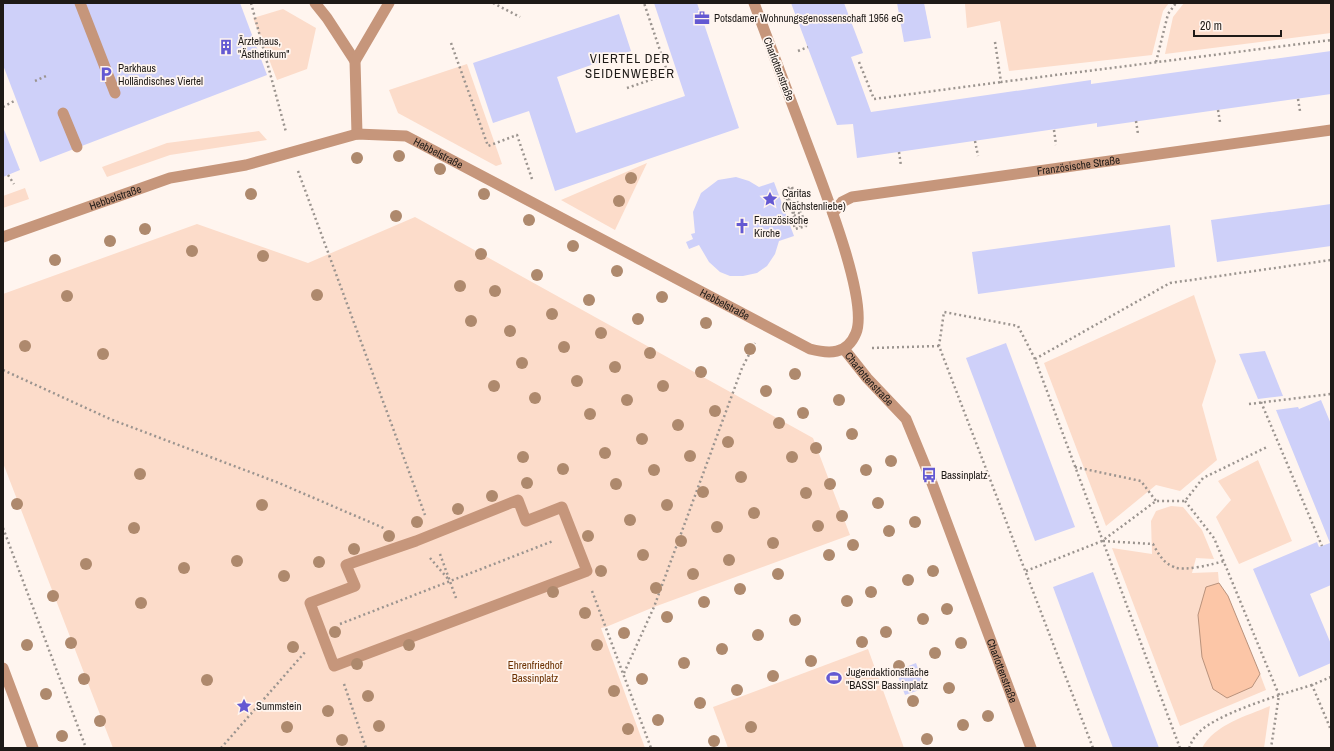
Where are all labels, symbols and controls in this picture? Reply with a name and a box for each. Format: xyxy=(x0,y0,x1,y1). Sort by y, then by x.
office icon: Potsdamer Wohnungsgenossenschaft 1956 eG xyxy=(693,9,711,27)
place label: Potsdamer Wohnungsgenossenschaft 1956 eG xyxy=(714,11,903,25)
scale bar xyxy=(1194,12,1281,38)
text: 20 m xyxy=(1200,18,1222,34)
place label: Ärztehaus, "Ästhetikum" xyxy=(237,34,290,61)
street label: Charlottenstraße xyxy=(760,35,798,103)
building icon: Ärztehaus, "Ästhetikum" xyxy=(217,38,235,56)
district label: VIERTEL DER SEIDENWEBER xyxy=(585,50,675,82)
place label: Parkhaus Holländisches Viertel xyxy=(118,61,203,88)
parking icon: Parkhaus Holländisches Viertel xyxy=(97,65,115,83)
street label: Hebbelstraße xyxy=(411,134,466,172)
street label: Französische Straße xyxy=(1036,153,1121,178)
street label: Hebbelstraße xyxy=(87,182,143,213)
place label: Caritas (Nächstenliebe) xyxy=(782,186,846,213)
place icon: Caritas (Nächstenliebe) xyxy=(761,190,779,208)
place label: Französische Kirche xyxy=(754,213,808,240)
church icon: Französische Kirche xyxy=(733,217,751,235)
street label: Hebbelstraße xyxy=(698,285,752,323)
street label: Charlottenstraße xyxy=(842,349,897,409)
bus stop icon: Bassinplatz xyxy=(920,466,938,484)
place label: Bassinplatz xyxy=(941,468,988,482)
street label: Charlottenstraße xyxy=(984,637,1020,705)
park label: Ehrenfriedhof Bassinplatz xyxy=(508,658,563,685)
place label: Jugendaktionsfläche "BASSI" Bassinplatz xyxy=(846,665,929,692)
sports icon: Jugendaktionsfläche "BASSI" Bassinplatz xyxy=(825,669,843,687)
place icon: Summstein xyxy=(235,697,253,715)
place label: Summstein xyxy=(256,699,302,713)

